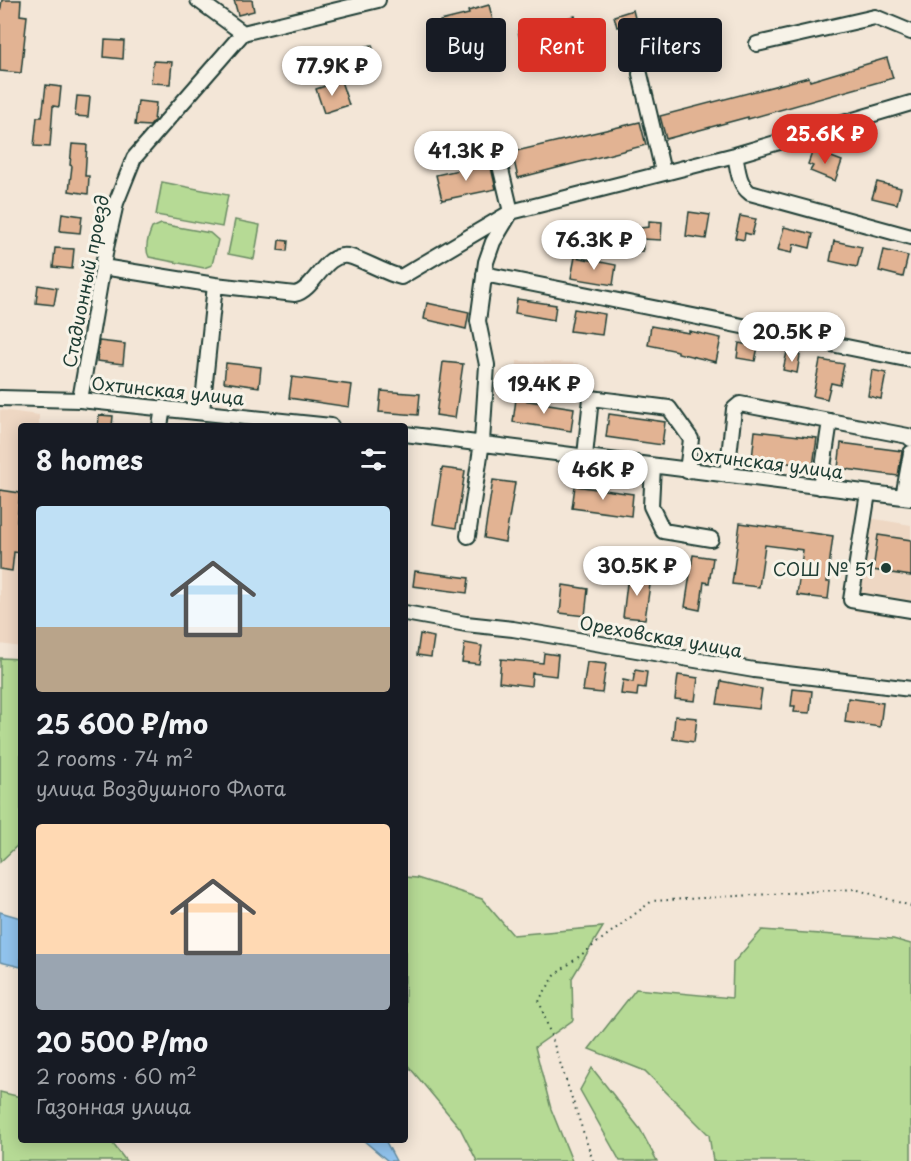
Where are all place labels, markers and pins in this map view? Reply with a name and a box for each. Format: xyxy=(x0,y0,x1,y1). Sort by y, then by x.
pin: 77.9K ₽ xyxy=(277,46,387,97)
pin: 25.6K ₽ xyxy=(770,114,880,165)
pin: 41.3K ₽ xyxy=(411,131,521,182)
pin: 76.3K ₽ xyxy=(539,220,649,271)
pin: 20.5K ₽ xyxy=(737,312,847,363)
pin: 19.4K ₽ xyxy=(489,364,599,415)
pin: 46K ₽ xyxy=(561,450,645,501)
pin: 30.5K ₽ xyxy=(582,546,692,597)
place label: СОШ № 51 xyxy=(773,555,874,582)
marker: СОШ № 51 xyxy=(879,561,893,575)

